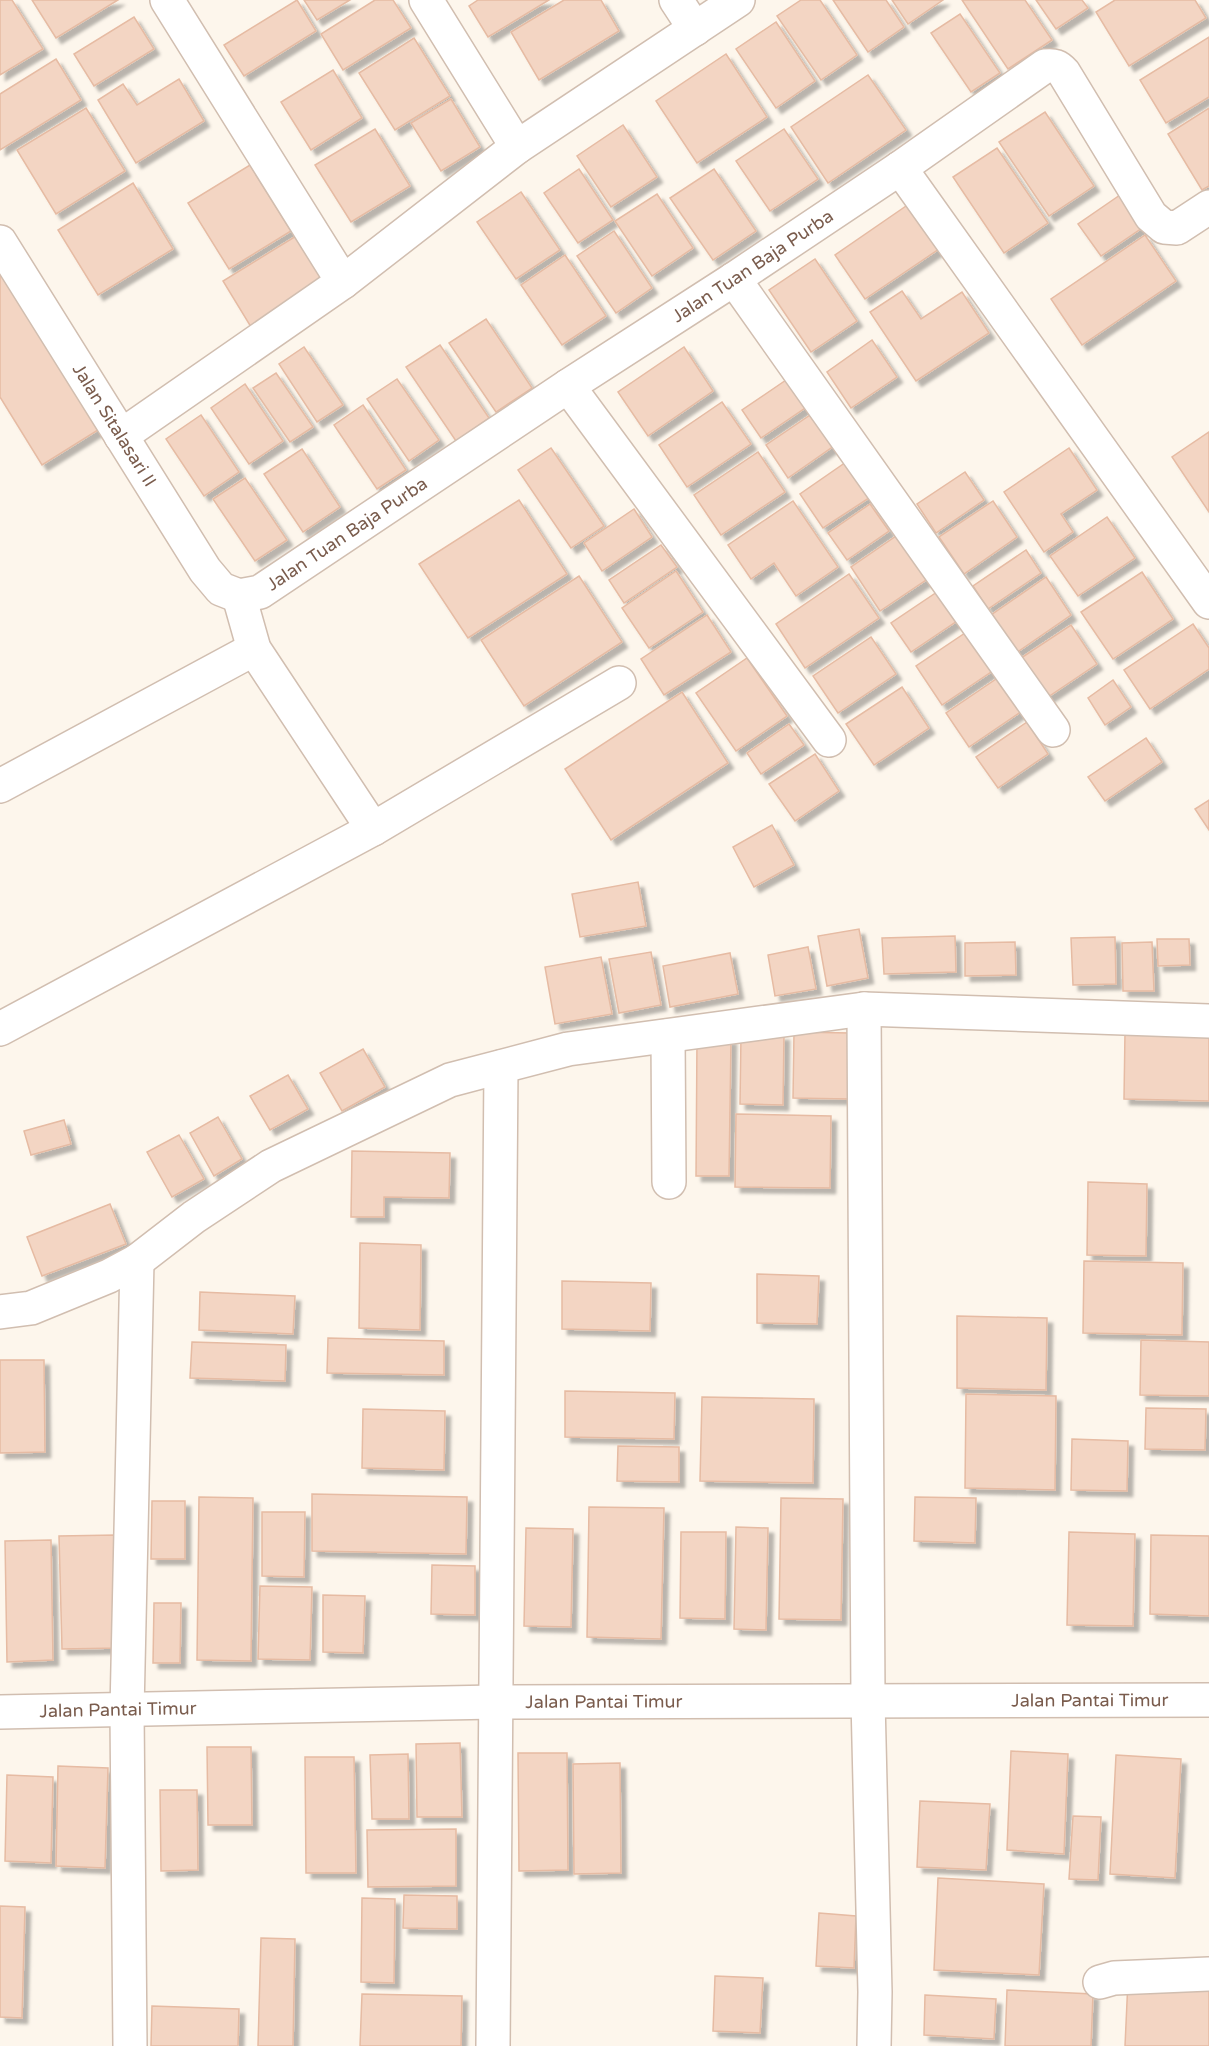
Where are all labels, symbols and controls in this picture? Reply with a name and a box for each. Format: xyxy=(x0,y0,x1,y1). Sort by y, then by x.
street label: Jalan Tuan Baja Purba xyxy=(668,205,837,327)
street label: Jalan Sitalasari II xyxy=(68,360,161,491)
street label: Jalan Tuan Baja Purba xyxy=(262,472,432,595)
street label: Jalan Pantai Timur xyxy=(1011,1689,1169,1712)
street label: Jalan Pantai Timur xyxy=(525,1690,683,1713)
street label: Jalan Pantai Timur xyxy=(39,1697,197,1722)

